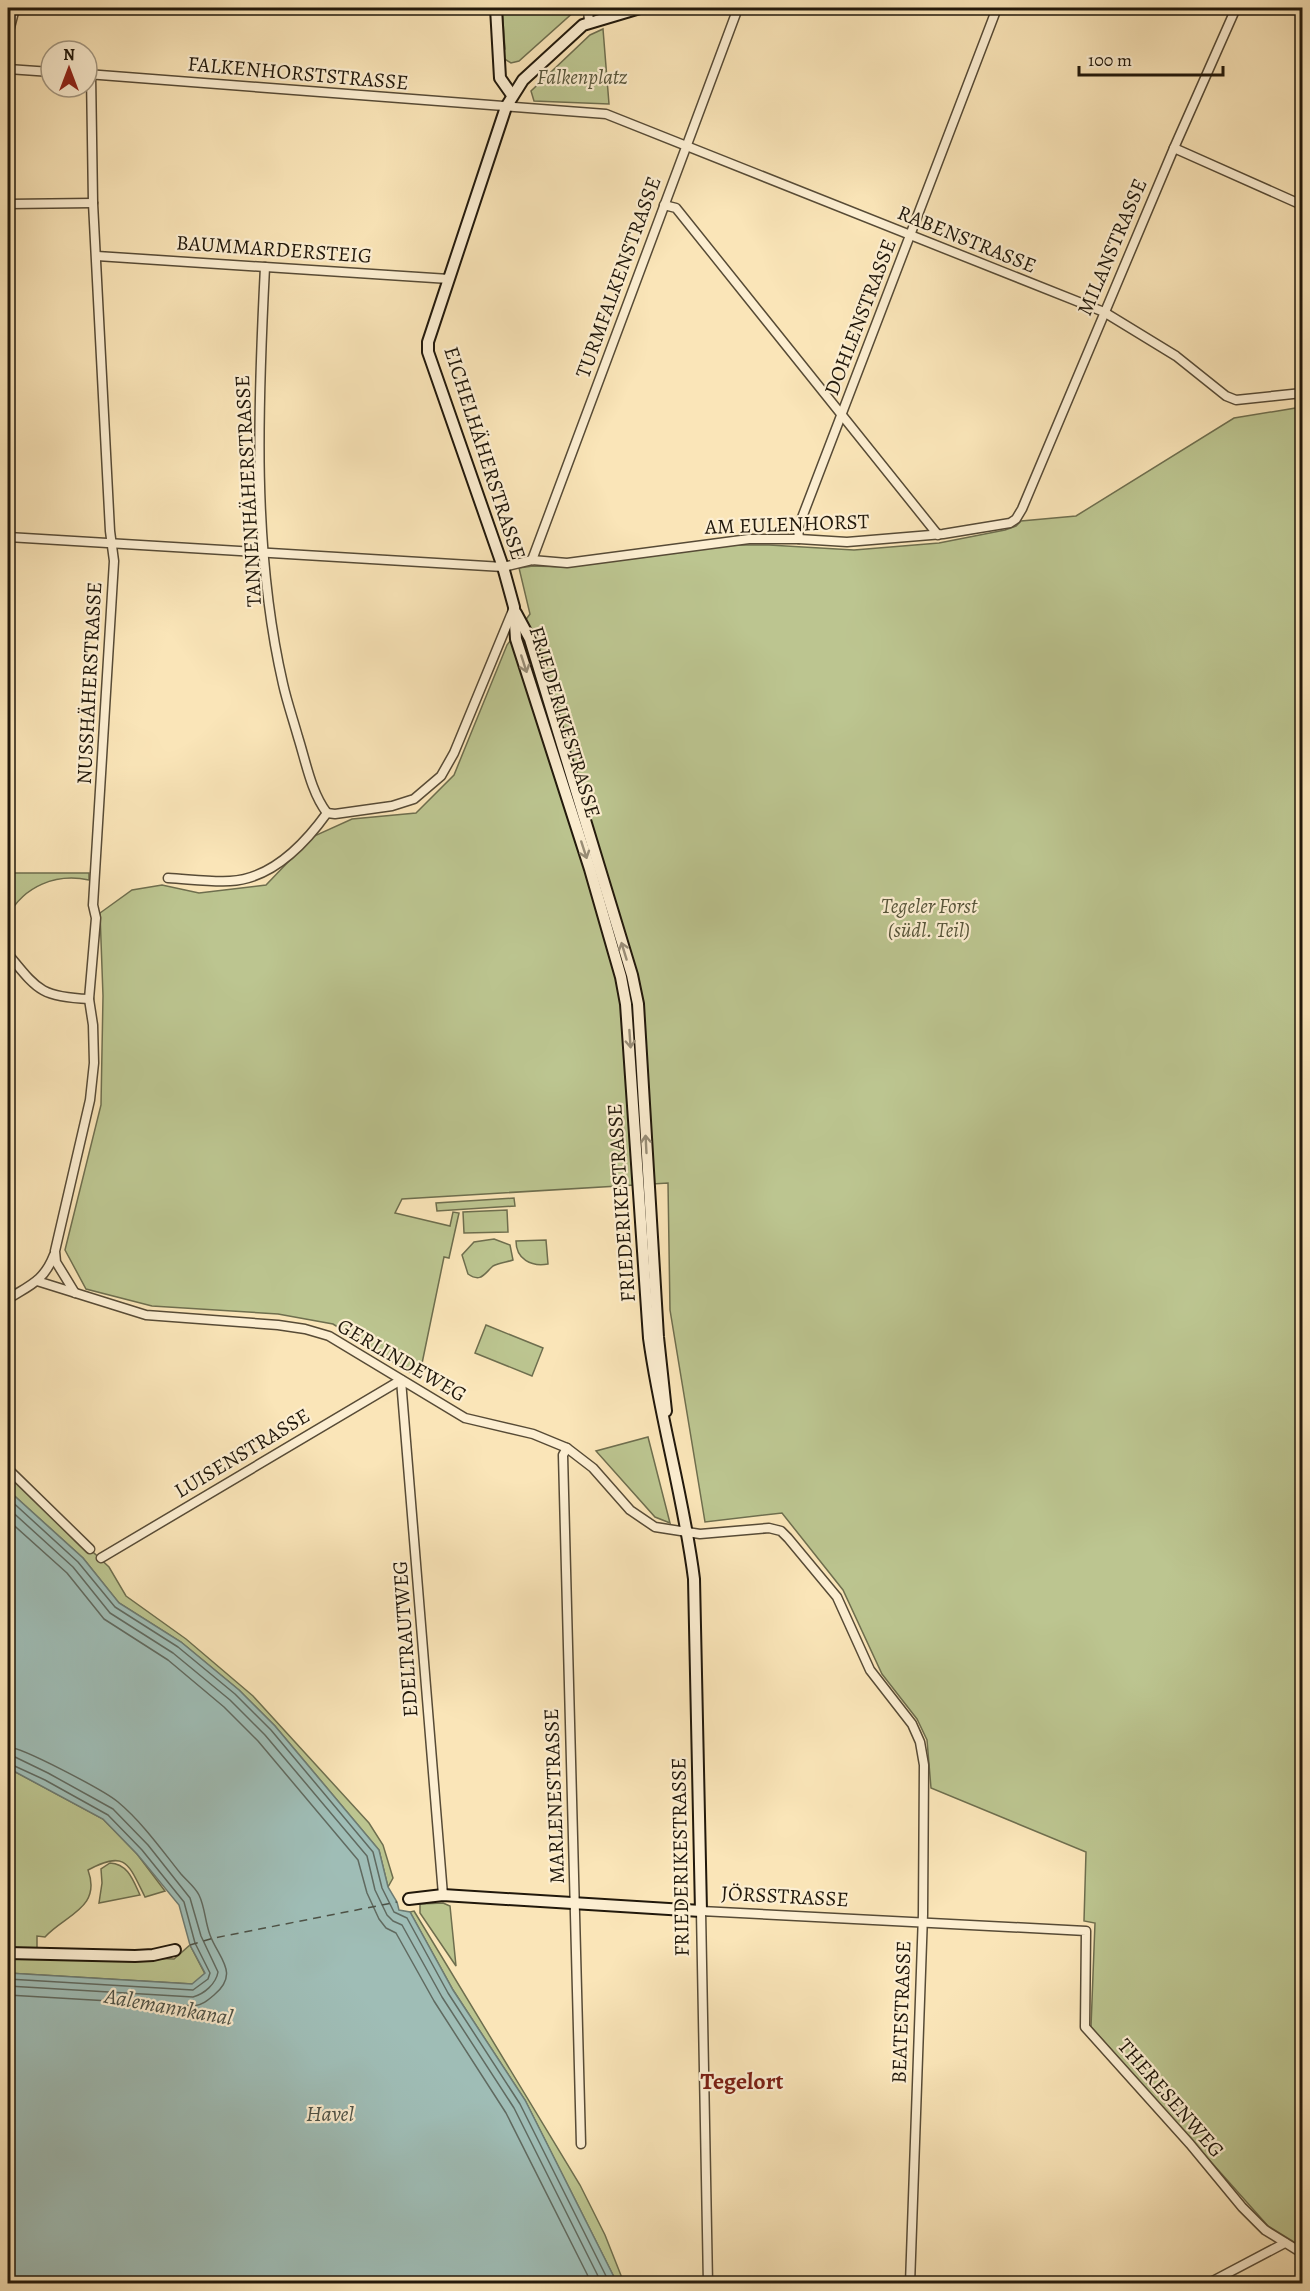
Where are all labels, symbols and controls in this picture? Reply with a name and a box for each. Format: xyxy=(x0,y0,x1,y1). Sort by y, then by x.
north arrow xyxy=(39,39,99,99)
scale bar xyxy=(1079,39,1223,77)
text: N xyxy=(63,44,75,66)
text: 100 m xyxy=(1088,48,1132,72)
street label: FALKENHORSTSTRASSE xyxy=(186,49,410,97)
park label: Falkenplatz xyxy=(537,63,628,91)
street label: TURMFALKENSTRASSE xyxy=(569,172,667,382)
street label: MILANSTRASSE xyxy=(1071,174,1153,320)
street label: RABENSTRASSE xyxy=(893,198,1041,280)
street label: BAUMMARDERSTEIG xyxy=(175,228,373,270)
street label: DOHLENSTRASSE xyxy=(817,235,903,399)
street label: EICHELHÄHERSTRASSE xyxy=(437,343,533,563)
street label: TANNENHÄHERSTRASSE xyxy=(228,374,268,608)
street label: AM EULENHORST xyxy=(703,507,870,541)
street label: NUSSHÄHERSTRASSE xyxy=(70,581,108,785)
street label: FRIEDERIKESTRASSE xyxy=(523,623,607,821)
one-way arrow xyxy=(519,654,530,673)
one-way arrow xyxy=(579,840,590,859)
park label: Tegeler Forst (südl. Teil) xyxy=(881,892,978,944)
one-way arrow xyxy=(618,942,629,961)
one-way arrow xyxy=(625,1028,636,1048)
street label: FRIEDERIKESTRASSE xyxy=(600,1103,642,1303)
one-way arrow xyxy=(641,1134,652,1154)
street label: GERLINDEWEG xyxy=(332,1312,472,1408)
street label: LUISENSTRASSE xyxy=(169,1401,315,1505)
street label: EDELTRAUTWEG xyxy=(386,1560,424,1718)
street label: MARLENESTRASSE xyxy=(537,1708,571,1884)
street label: FRIEDERIKESTRASSE xyxy=(664,1757,696,1957)
street label: JÖRSSTRASSE xyxy=(720,1879,850,1913)
street label: BEATESTRASSE xyxy=(885,1940,917,2084)
water label: Aalemannkanal xyxy=(101,1981,236,2033)
street label: THERESENWEG xyxy=(1112,2033,1230,2163)
district label: Tegelort xyxy=(701,2065,784,2097)
water label: Havel xyxy=(306,2099,354,2129)

